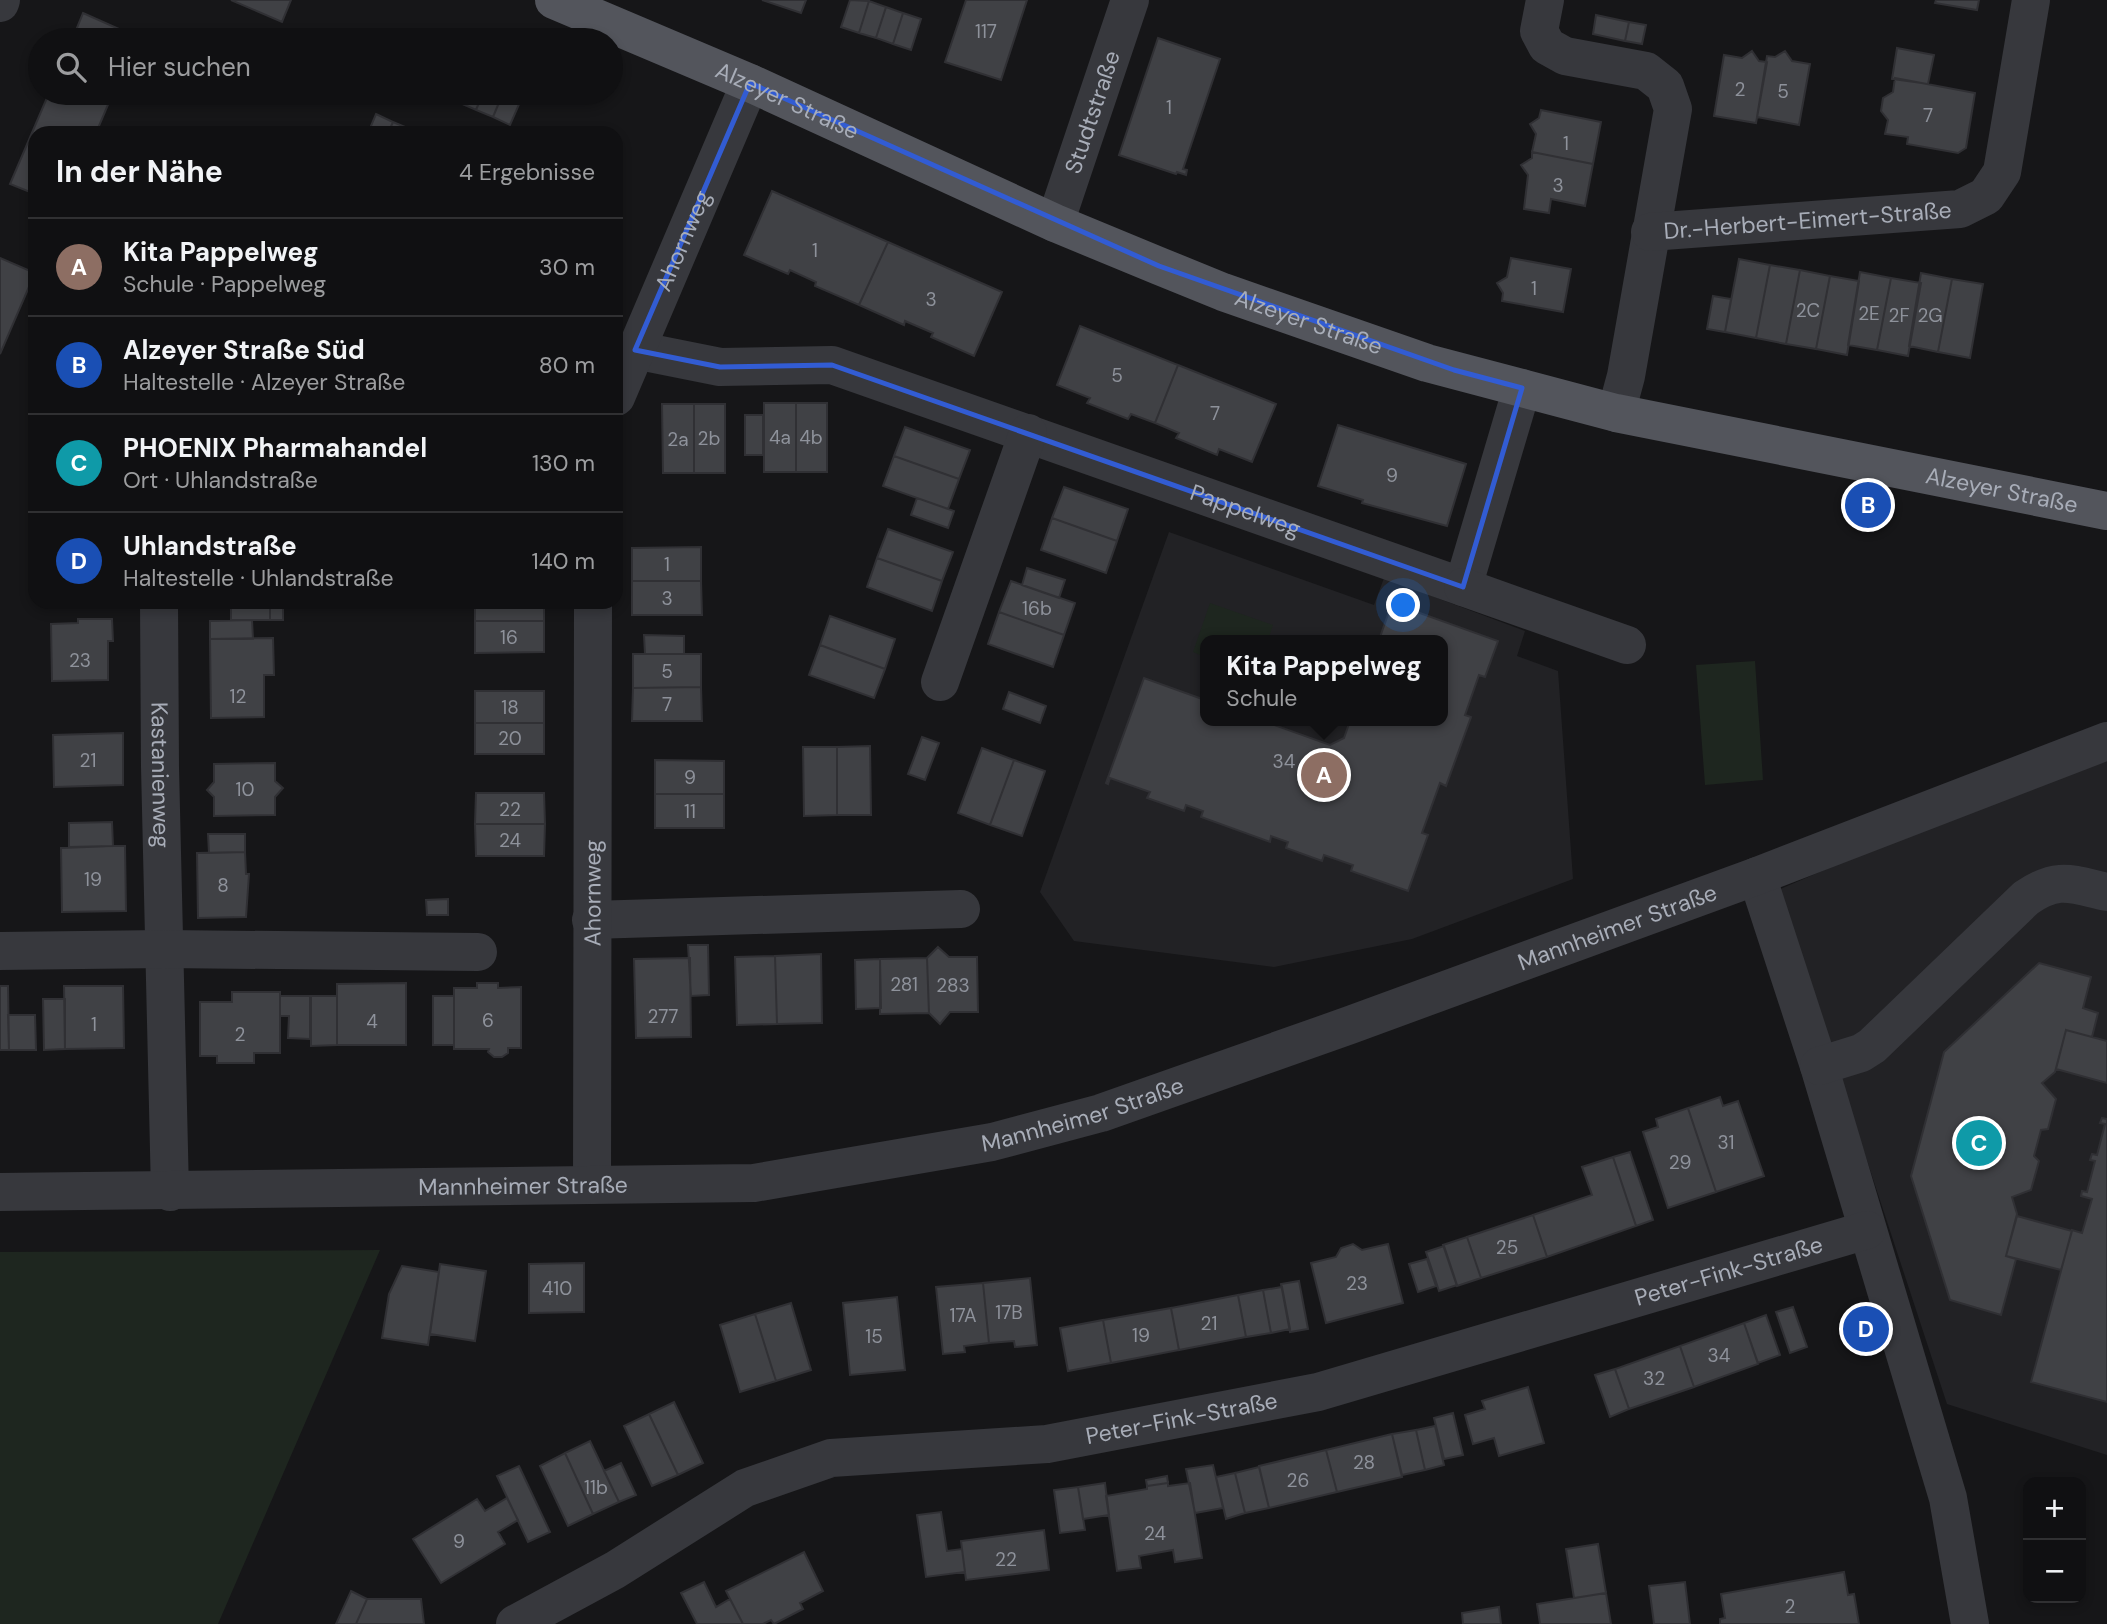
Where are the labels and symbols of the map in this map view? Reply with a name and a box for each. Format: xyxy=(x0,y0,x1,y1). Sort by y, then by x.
house number: 117 xyxy=(975,19,997,44)
street label: Studtstraße xyxy=(1058,47,1127,178)
street label: Alzeyer Straße xyxy=(711,55,864,146)
house number: 2 xyxy=(1735,77,1746,102)
house number: 5 xyxy=(1777,79,1789,104)
house number: 1 xyxy=(1166,95,1172,120)
house number: 7 xyxy=(1923,103,1933,128)
house number: 1 xyxy=(1563,131,1569,156)
house number: 3 xyxy=(1552,173,1564,198)
street label: Ahornweg xyxy=(648,185,718,296)
street label: Dr.-Herbert-Eimert-Straße xyxy=(1663,195,1953,246)
house number: 1 xyxy=(812,238,818,263)
house number: 1 xyxy=(1531,276,1537,301)
street label: Alzeyer Straße xyxy=(1231,282,1387,361)
house number: 3 xyxy=(925,287,937,312)
house number: 2C xyxy=(1796,298,1820,323)
house number: 2E xyxy=(1858,301,1880,326)
house number: 2F xyxy=(1888,303,1910,328)
house number: 2G xyxy=(1917,303,1943,328)
house number: 5 xyxy=(1111,363,1123,388)
house number: 7 xyxy=(1210,401,1220,426)
house number: 4a xyxy=(769,425,791,450)
house number: 4b xyxy=(799,425,823,450)
house number: 2b xyxy=(698,426,720,451)
house number: 2a xyxy=(667,427,689,452)
street label: Alzeyer Straße xyxy=(1923,460,2080,520)
house number: 9 xyxy=(1386,463,1398,488)
street label: Pappelweg xyxy=(1186,477,1305,544)
pin: B xyxy=(1845,479,1891,531)
house number: 1 xyxy=(664,552,670,577)
house number: 3 xyxy=(661,586,673,611)
your location xyxy=(1386,588,1420,622)
house number: 16b xyxy=(1022,596,1052,621)
house number: 16 xyxy=(500,625,518,650)
house number: 23 xyxy=(69,648,91,673)
house number: 5 xyxy=(661,659,673,684)
house number: 12 xyxy=(230,684,246,709)
house number: 7 xyxy=(662,692,672,717)
house number: 18 xyxy=(501,695,519,720)
street label: Kastanienweg xyxy=(145,702,177,848)
house number: 20 xyxy=(498,726,522,751)
house number: 21 xyxy=(80,748,96,773)
house number: 34 xyxy=(1273,749,1295,774)
pin: A xyxy=(1301,749,1347,801)
house number: 9 xyxy=(684,765,696,790)
house number: 10 xyxy=(236,777,254,802)
house number: 22 xyxy=(499,797,521,822)
house number: 11 xyxy=(684,799,696,824)
house number: 24 xyxy=(499,828,521,853)
street label: Ahornweg xyxy=(577,839,608,946)
house number: 19 xyxy=(84,867,102,892)
house number: 8 xyxy=(217,873,229,898)
street label: Mannheimer Straße xyxy=(1514,877,1721,977)
house number: 281 xyxy=(890,972,918,997)
house number: 283 xyxy=(936,973,970,998)
house number: 277 xyxy=(648,1004,678,1029)
house number: 6 xyxy=(482,1008,494,1033)
house number: 4 xyxy=(366,1009,378,1034)
house number: 1 xyxy=(91,1012,97,1037)
house number: 2 xyxy=(235,1022,246,1047)
street label: Mannheimer Straße xyxy=(979,1070,1188,1159)
pin: C xyxy=(1956,1117,2002,1169)
house number: 31 xyxy=(1718,1130,1734,1155)
house number: 29 xyxy=(1669,1150,1691,1175)
street label: Mannheimer Straße xyxy=(418,1170,628,1202)
street label: Peter-Fink-Straße xyxy=(1631,1229,1826,1313)
house number: 25 xyxy=(1496,1235,1518,1260)
house number: 23 xyxy=(1346,1271,1368,1296)
house number: 410 xyxy=(542,1276,572,1301)
house number: 17B xyxy=(995,1300,1023,1325)
house number: 17A xyxy=(949,1303,977,1328)
pin: D xyxy=(1843,1303,1889,1355)
house number: 21 xyxy=(1201,1311,1217,1336)
house number: 19 xyxy=(1132,1323,1150,1348)
house number: 15 xyxy=(865,1324,883,1349)
house number: 34 xyxy=(1708,1343,1730,1368)
house number: 32 xyxy=(1643,1366,1665,1391)
street label: Peter-Fink-Straße xyxy=(1083,1385,1280,1451)
house number: 28 xyxy=(1353,1450,1375,1475)
house number: 26 xyxy=(1287,1468,1309,1493)
house number: 11b xyxy=(584,1475,608,1500)
house number: 24 xyxy=(1144,1521,1166,1546)
house number: 9 xyxy=(453,1529,465,1554)
house number: 22 xyxy=(995,1547,1017,1572)
house number: 2 xyxy=(1785,1594,1796,1619)

